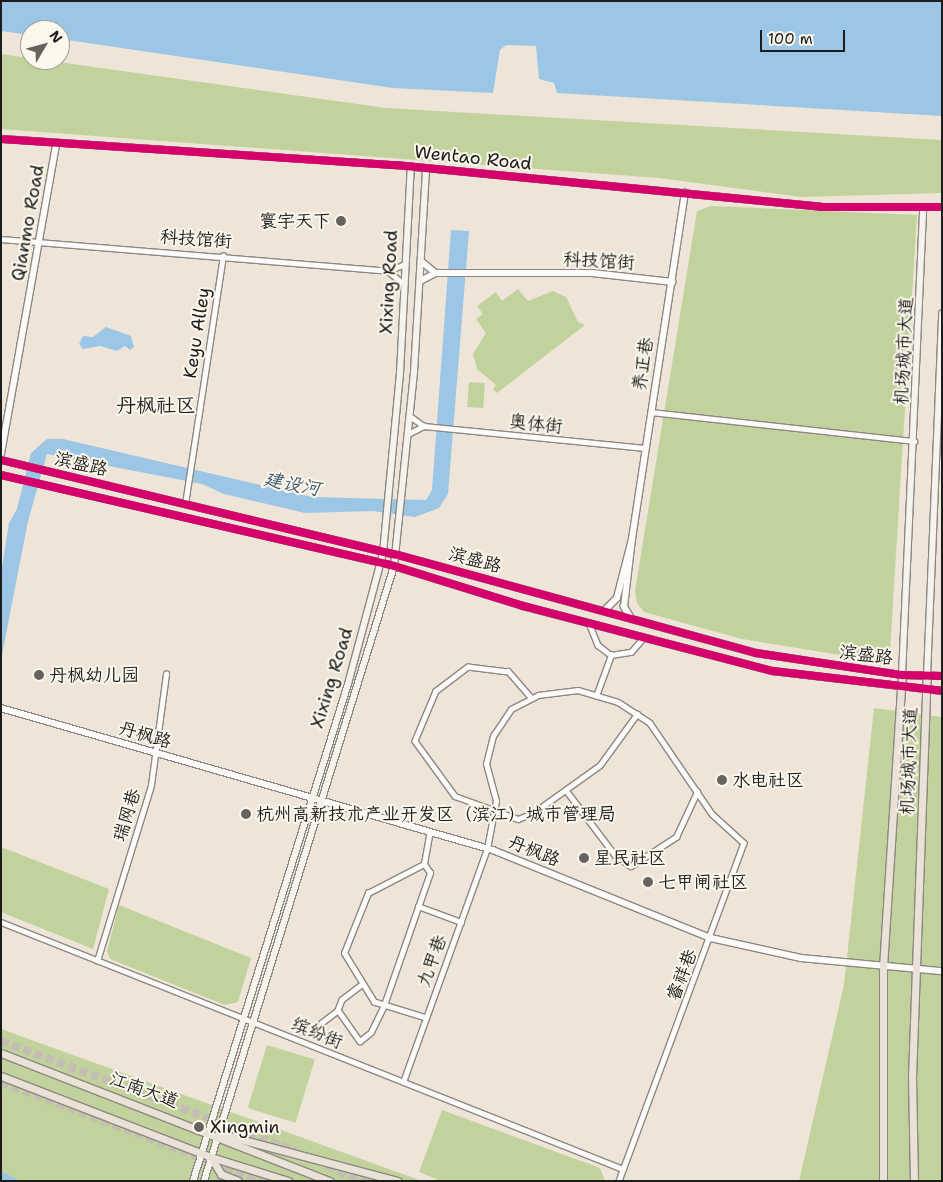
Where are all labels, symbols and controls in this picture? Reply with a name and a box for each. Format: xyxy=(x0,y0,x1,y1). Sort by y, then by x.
north arrow xyxy=(20,20,70,70)
scale bar xyxy=(763,20,848,52)
text: N xyxy=(46,27,67,46)
text: 100 m xyxy=(768,29,813,49)
street label: Wentao Road xyxy=(413,141,533,175)
street label: Qianmo Road xyxy=(7,163,49,283)
place label: 寰宇天下 xyxy=(259,210,331,232)
marker: 寰宇天下 xyxy=(335,215,347,227)
street label: 科技馆街 xyxy=(159,226,233,252)
street label: Xixing Road xyxy=(375,229,403,335)
street label: 科技馆街 xyxy=(562,248,636,274)
street label: Keyu Alley xyxy=(179,286,215,380)
street label: 机场城市大道 xyxy=(890,297,918,405)
street label: 养正巷 xyxy=(628,336,658,392)
district label: 丹枫社区 xyxy=(116,393,196,417)
street label: 奥体街 xyxy=(508,410,564,438)
street label: 滨盛路 xyxy=(52,447,110,481)
water label: 建设河 xyxy=(262,467,322,501)
street label: 滨盛路 xyxy=(446,543,504,577)
street label: Xixing Road xyxy=(306,625,358,731)
street label: 滨盛路 xyxy=(838,641,894,669)
place label: 丹枫幼儿园 xyxy=(49,664,139,686)
marker: 丹枫幼儿园 xyxy=(33,669,45,681)
street label: 机场城市大道 xyxy=(896,707,922,815)
street label: 丹枫路 xyxy=(116,717,174,753)
place label: 水电社区 xyxy=(732,769,804,791)
marker: 水电社区 xyxy=(716,774,728,786)
street label: 瑞网巷 xyxy=(109,786,145,844)
place label: 杭州高新技术产业开发区（滨江）城市管理局 xyxy=(256,803,616,825)
marker: 杭州高新技术产业开发区（滨江）城市管理局 xyxy=(240,808,252,820)
street label: 丹枫路 xyxy=(505,831,563,871)
place label: 星民社区 xyxy=(594,847,666,869)
marker: 星民社区 xyxy=(578,852,590,864)
place label: 七甲闸社区 xyxy=(658,871,748,893)
marker: 七甲闸社区 xyxy=(642,876,654,888)
street label: 九甲巷 xyxy=(413,932,451,990)
street label: 睿祥巷 xyxy=(662,946,702,1004)
street label: 缤纷街 xyxy=(288,1013,346,1053)
street label: 江南大道 xyxy=(106,1068,182,1112)
place label: Xingmin xyxy=(210,1116,280,1138)
marker: Xingmin xyxy=(192,1120,206,1134)

